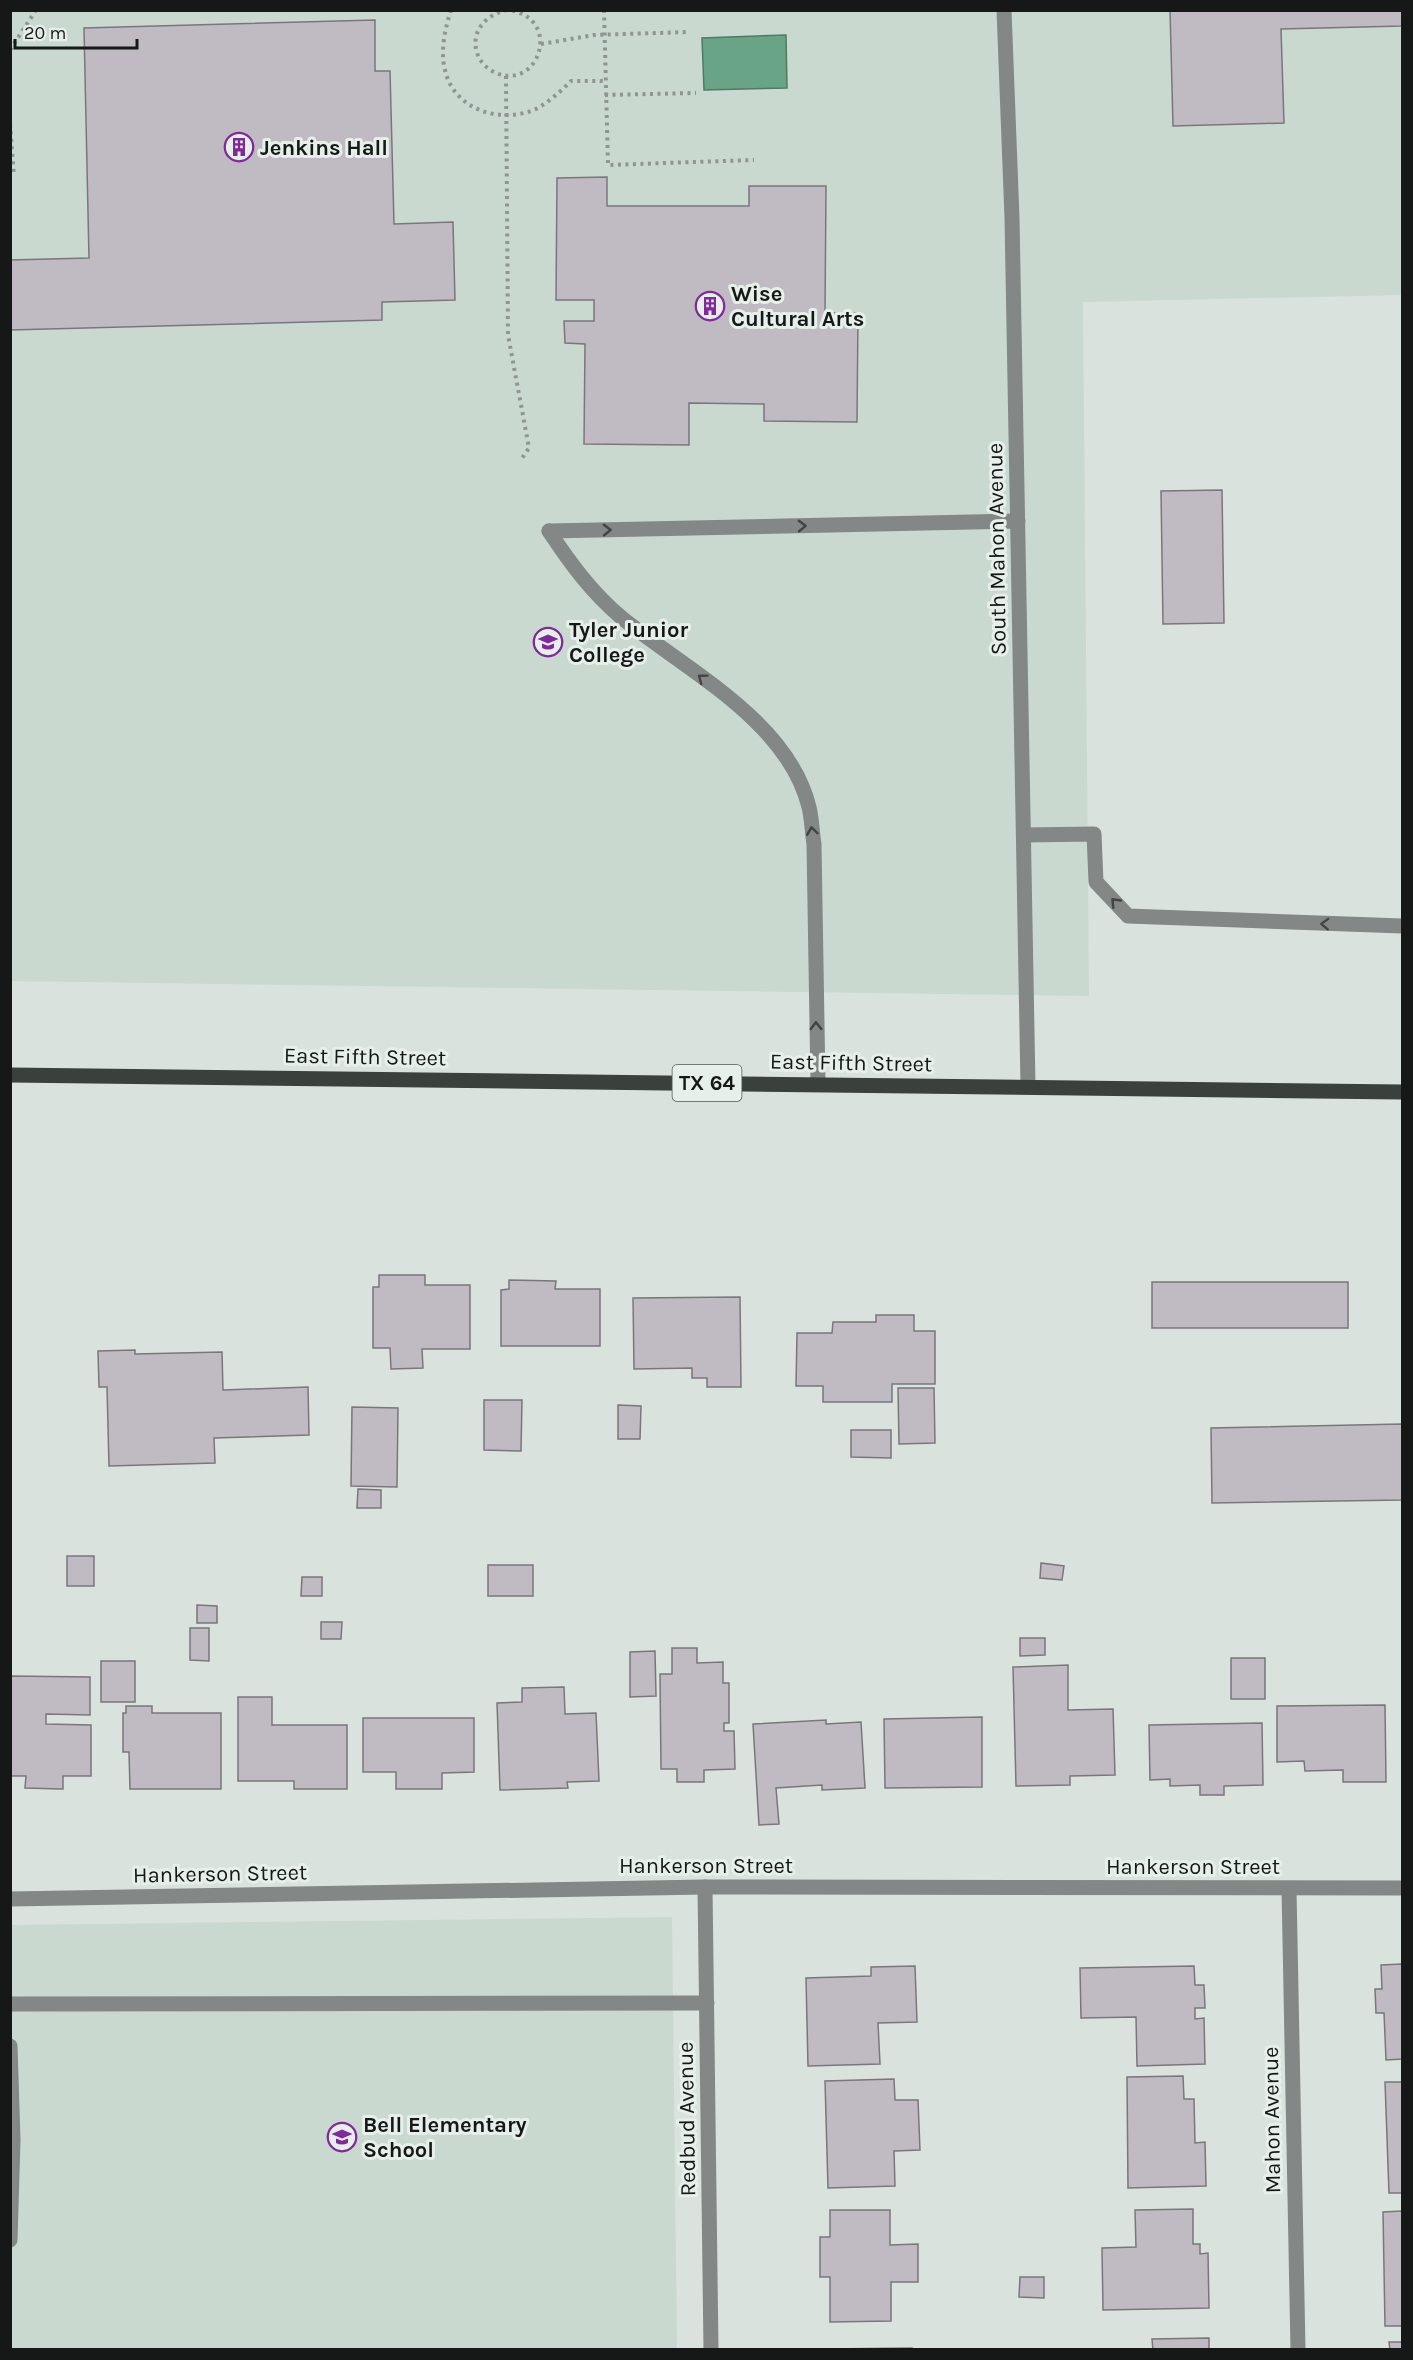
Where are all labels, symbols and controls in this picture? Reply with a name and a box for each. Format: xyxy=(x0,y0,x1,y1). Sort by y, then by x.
scale bar xyxy=(15,12,136,50)
text: 20 m xyxy=(24,22,66,44)
building icon: Jenkins Hall xyxy=(223,131,255,163)
place label: Jenkins Hall xyxy=(260,135,388,161)
place label: Wise Cultural Arts xyxy=(731,281,864,332)
building icon: Wise Cultural Arts xyxy=(694,290,726,322)
street label: South Mahon Avenue xyxy=(982,443,1012,655)
one-way arrow xyxy=(797,519,806,532)
one-way arrow xyxy=(602,523,611,536)
place label: Tyler Junior College xyxy=(569,617,688,668)
school or university icon: Tyler Junior College xyxy=(532,626,564,658)
one-way arrow xyxy=(698,674,709,685)
one-way arrow xyxy=(807,826,819,836)
one-way arrow xyxy=(1111,898,1122,909)
one-way arrow xyxy=(1320,917,1329,930)
one-way arrow xyxy=(810,1021,822,1030)
street label: East Fifth Street xyxy=(284,1043,446,1071)
street label: East Fifth Street xyxy=(770,1049,932,1077)
road number: TX 64 xyxy=(672,1065,742,1101)
street label: Hankerson Street xyxy=(619,1853,793,1879)
street label: Hankerson Street xyxy=(1106,1854,1280,1880)
street label: Hankerson Street xyxy=(133,1859,307,1889)
street label: Redbud Avenue xyxy=(673,2041,701,2197)
street label: Mahon Avenue xyxy=(1258,2046,1286,2194)
place label: Bell Elementary School xyxy=(363,2112,527,2163)
school or university icon: Bell Elementary School xyxy=(326,2121,358,2153)

